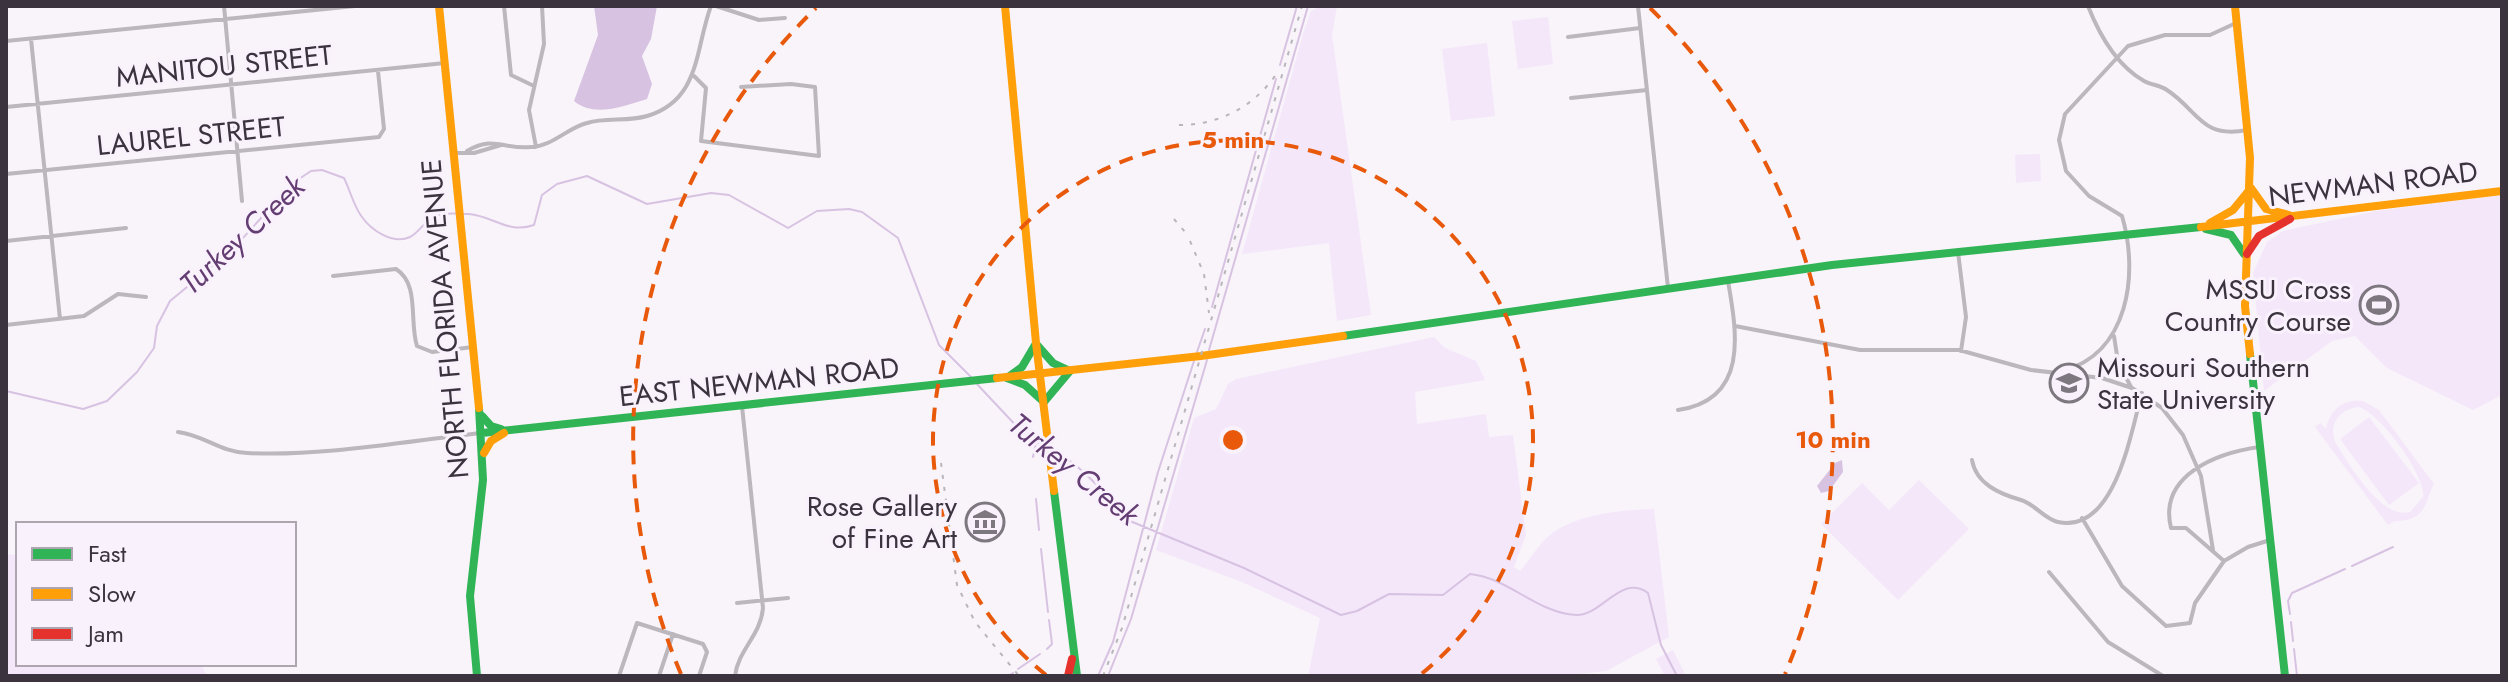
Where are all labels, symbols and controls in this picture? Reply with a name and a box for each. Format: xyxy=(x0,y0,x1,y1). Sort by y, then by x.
street label: MANITOU STREET xyxy=(114,34,334,98)
street label: LAUREL STREET xyxy=(95,106,287,166)
text: 5 min xyxy=(1202,122,1264,157)
street label: NEWMAN ROAD xyxy=(2266,151,2480,217)
street label: NORTH FLORIDA AVENUE xyxy=(411,158,479,480)
water label: Turkey Creek xyxy=(170,165,315,304)
place label: MSSU Cross Country Course xyxy=(2165,269,2351,342)
sports icon: MSSU Cross Country Course xyxy=(2358,284,2400,326)
street label: EAST NEWMAN ROAD xyxy=(617,347,901,417)
place label: Missouri Southern State University xyxy=(2097,347,2310,420)
school or university icon: Missouri Southern State University xyxy=(2048,362,2090,404)
water label: Turkey Creek xyxy=(999,403,1150,536)
text: 10 min xyxy=(1795,422,1871,457)
centre of rings xyxy=(1219,426,1247,454)
place label: Rose Gallery of Fine Art xyxy=(807,486,958,559)
museum icon: Rose Gallery of Fine Art xyxy=(964,501,1006,543)
legend xyxy=(16,522,296,666)
text: Fast xyxy=(88,536,126,571)
text: Slow xyxy=(88,576,136,611)
text: Jam xyxy=(85,616,124,651)

